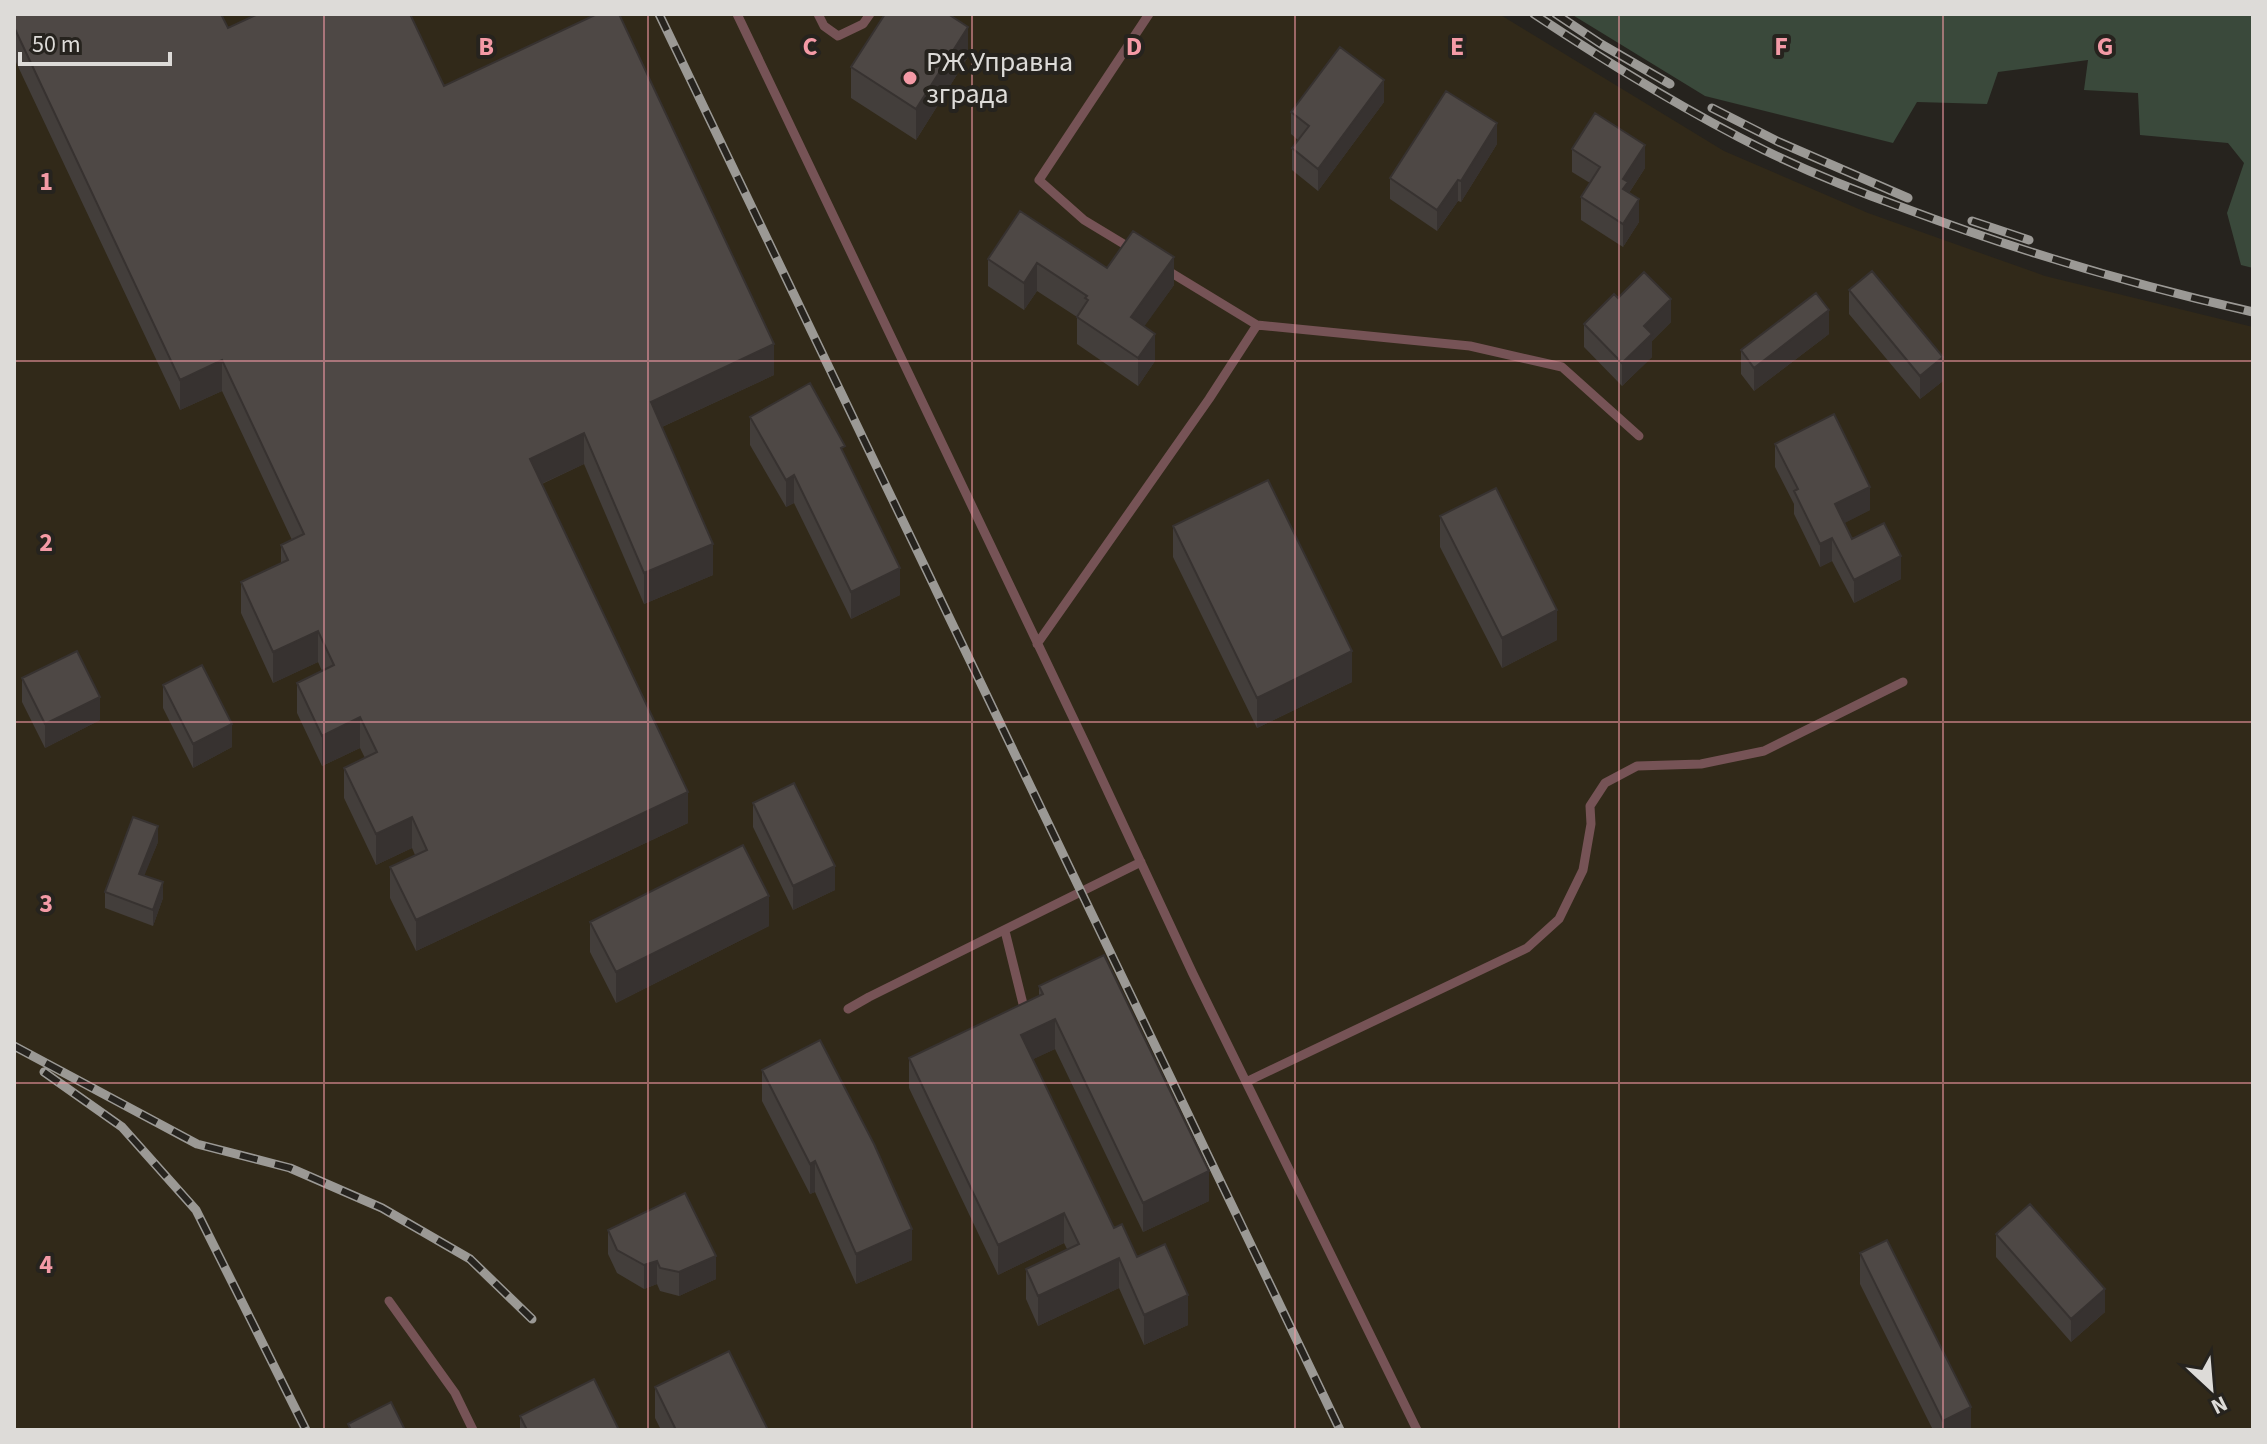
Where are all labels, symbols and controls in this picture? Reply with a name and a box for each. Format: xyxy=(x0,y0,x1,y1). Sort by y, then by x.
scale bar xyxy=(20,16,170,66)
text: 50 m xyxy=(32,27,81,62)
text: B xyxy=(478,28,494,65)
text: C xyxy=(802,28,818,65)
text: D xyxy=(1126,28,1142,65)
text: E xyxy=(1450,28,1464,65)
text: F xyxy=(1774,28,1788,65)
text: G xyxy=(2097,28,2113,65)
place label: РЖ Управна зграда xyxy=(926,42,1073,114)
marker: РЖ Управна зграда xyxy=(901,69,919,87)
text: 1 xyxy=(39,163,53,200)
text: 2 xyxy=(39,524,53,561)
text: 3 xyxy=(39,885,53,922)
text: 4 xyxy=(39,1246,53,1283)
north arrow xyxy=(2171,1348,2251,1428)
text: N xyxy=(2206,1387,2233,1423)

